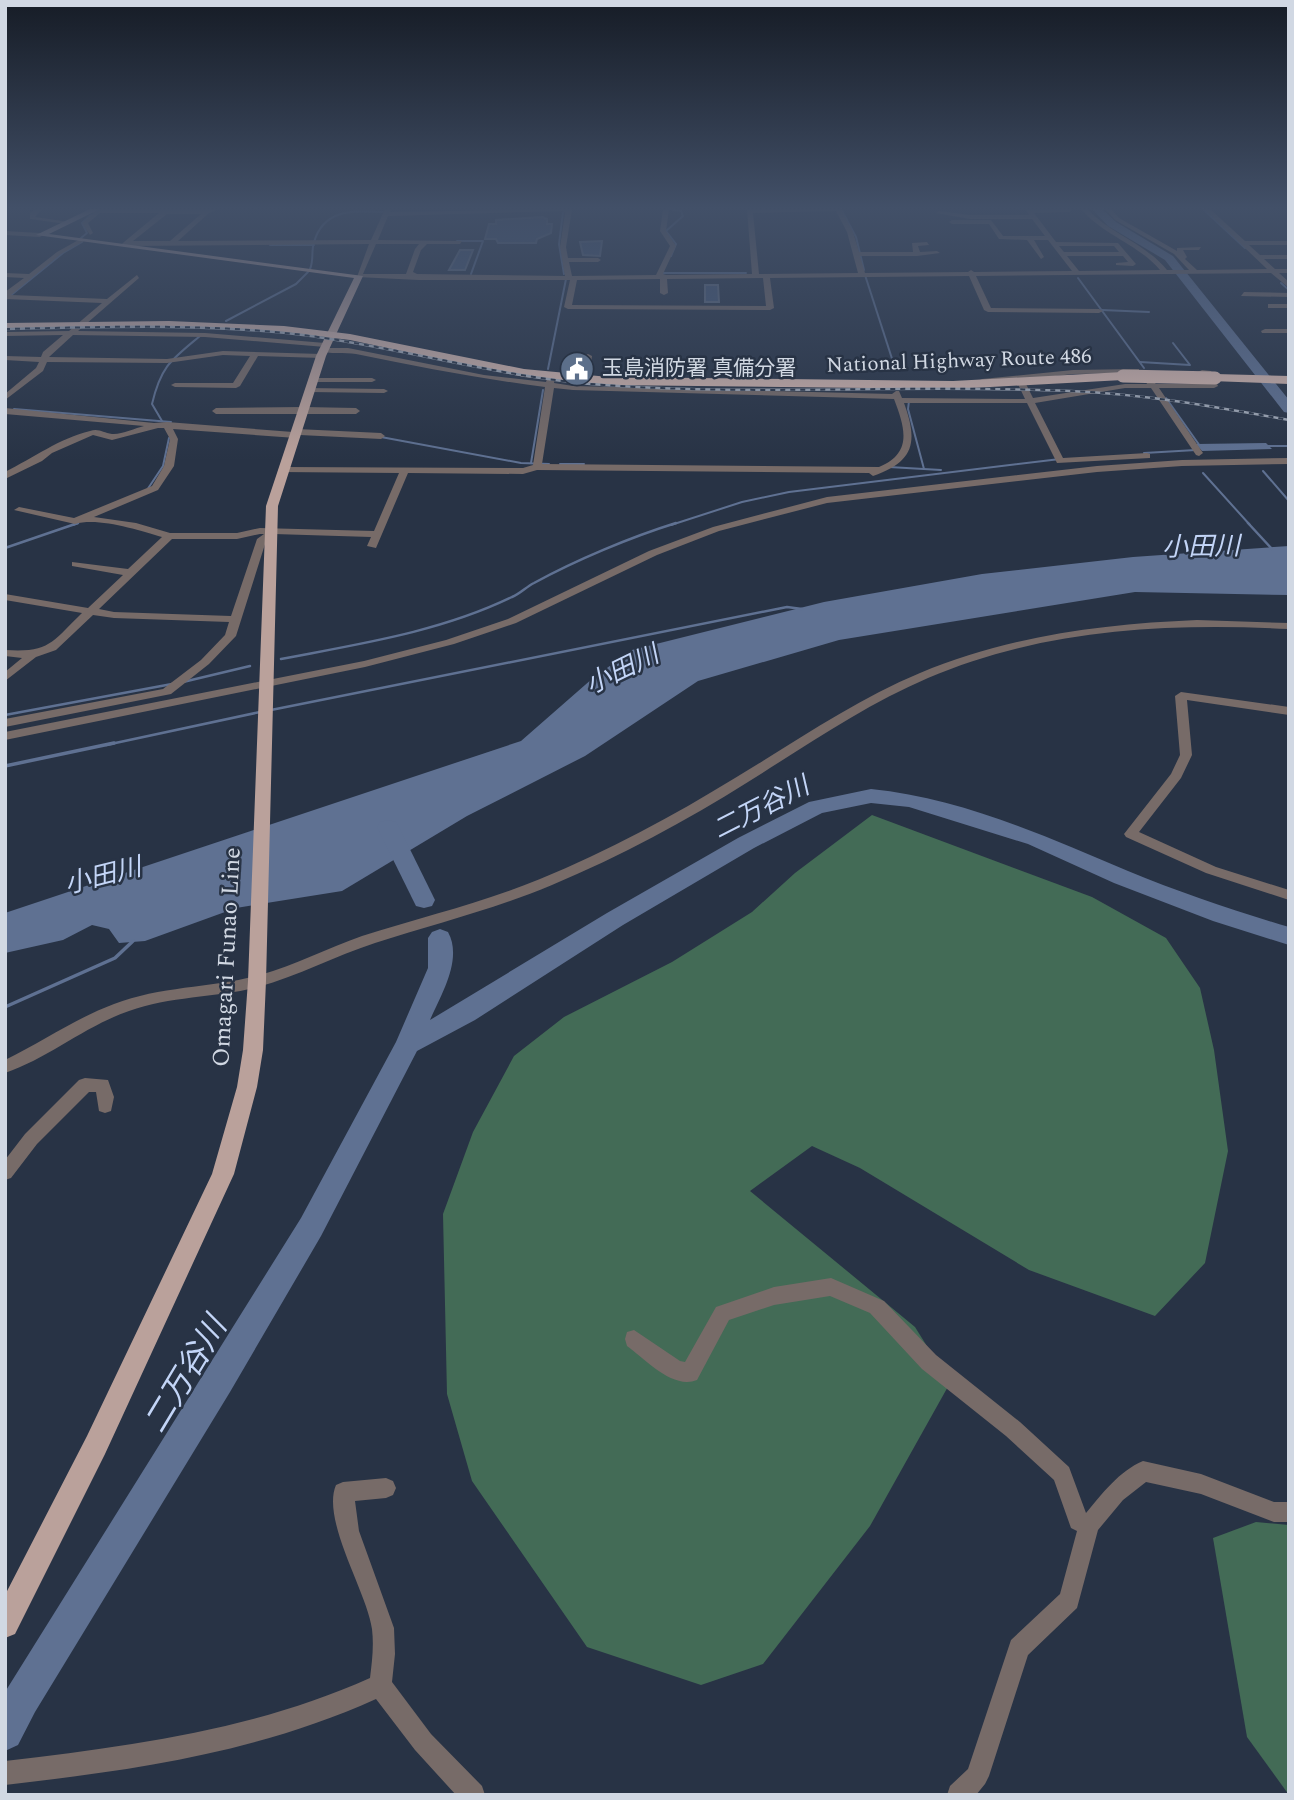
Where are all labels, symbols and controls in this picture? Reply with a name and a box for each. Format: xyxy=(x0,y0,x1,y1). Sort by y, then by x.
street label: National Highway Route 486 xyxy=(826,340,1092,382)
public building icon: 玉島消防署 真備分署 xyxy=(558,350,596,388)
place label: 玉島消防署 真備分署 xyxy=(602,353,796,385)
water label: 小田川 xyxy=(1162,526,1243,568)
water label: 小田川 xyxy=(578,634,669,705)
water label: 二万谷川 xyxy=(706,765,819,849)
water label: 小田川 xyxy=(60,846,149,905)
street label: Omagari Funao Line xyxy=(203,846,251,1068)
water label: 二万谷川 xyxy=(132,1305,242,1442)

